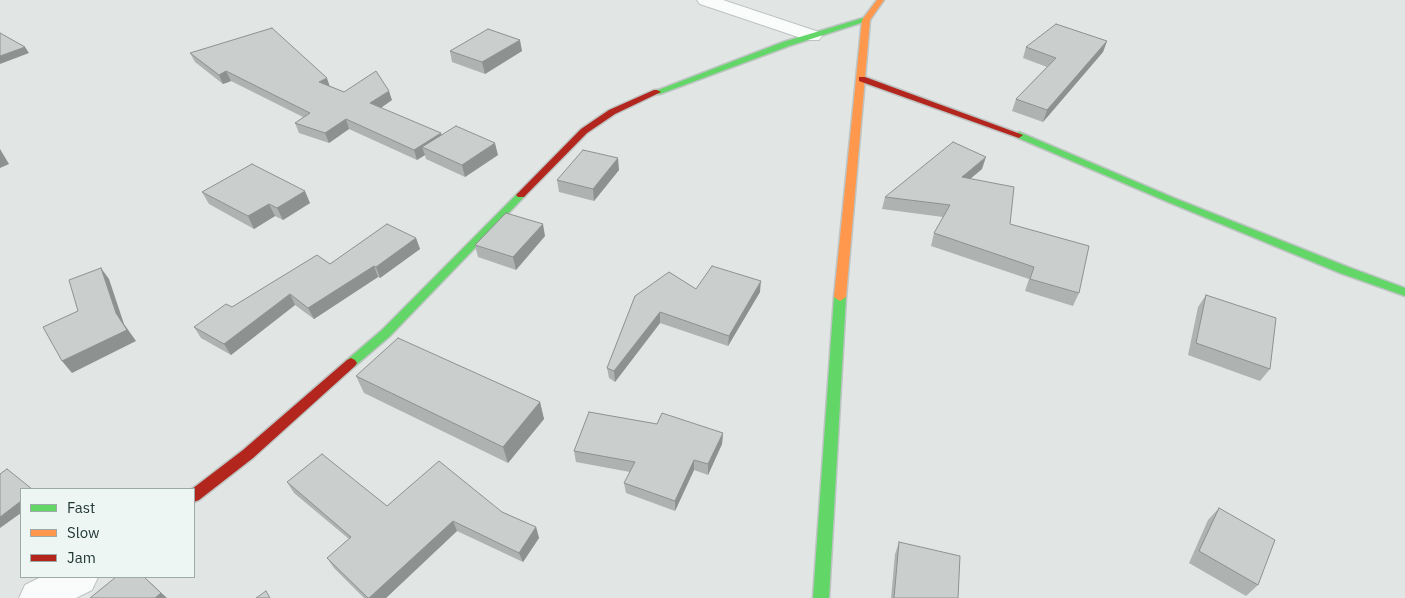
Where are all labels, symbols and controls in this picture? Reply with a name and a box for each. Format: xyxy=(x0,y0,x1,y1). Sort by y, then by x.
legend xyxy=(20,488,195,578)
text: Fast xyxy=(67,498,95,517)
text: Slow xyxy=(67,523,100,542)
text: Jam xyxy=(67,548,96,567)

